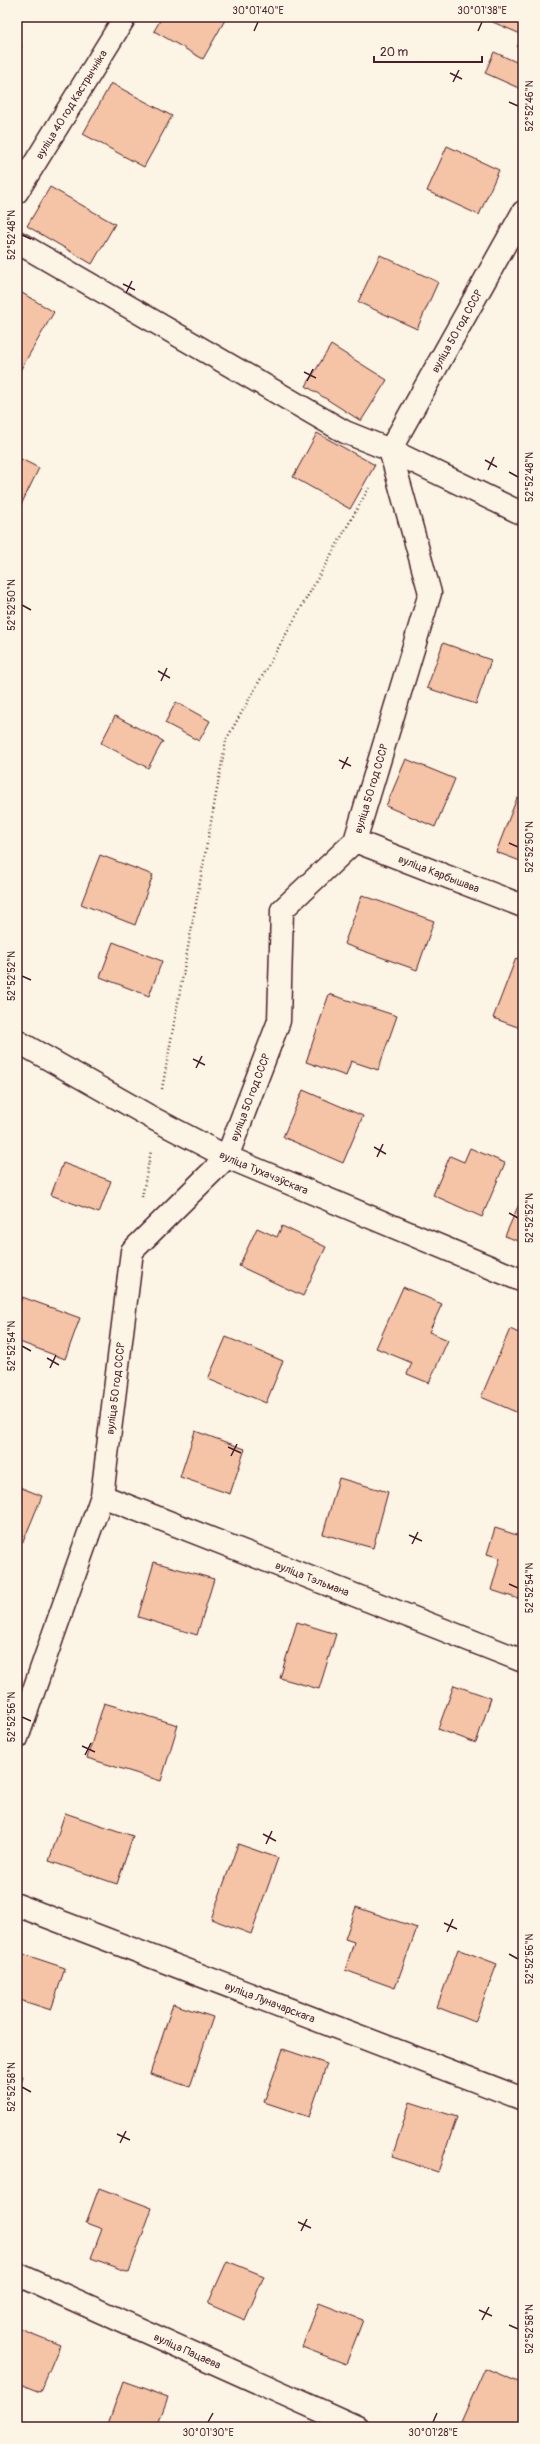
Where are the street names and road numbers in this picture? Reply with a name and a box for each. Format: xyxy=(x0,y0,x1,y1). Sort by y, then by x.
street label: вуліца 40 год Кастрычніка xyxy=(33,48,110,162)
street label: вуліца 50 год СССР xyxy=(429,287,486,375)
street label: вуліца 50 год СССР xyxy=(352,742,391,835)
street label: вуліца Карбышава xyxy=(396,852,481,895)
street label: вуліца 50 год СССР xyxy=(228,1051,273,1143)
street label: вуліца Тухачэўскага xyxy=(217,1148,310,1197)
street label: вуліца 50 год СССР xyxy=(104,1341,128,1435)
street label: вуліца Тэльмана xyxy=(273,1559,351,1599)
street label: вуліца Луначарскага xyxy=(223,1979,317,2026)
street label: вуліца Пацаева xyxy=(152,2330,223,2372)

